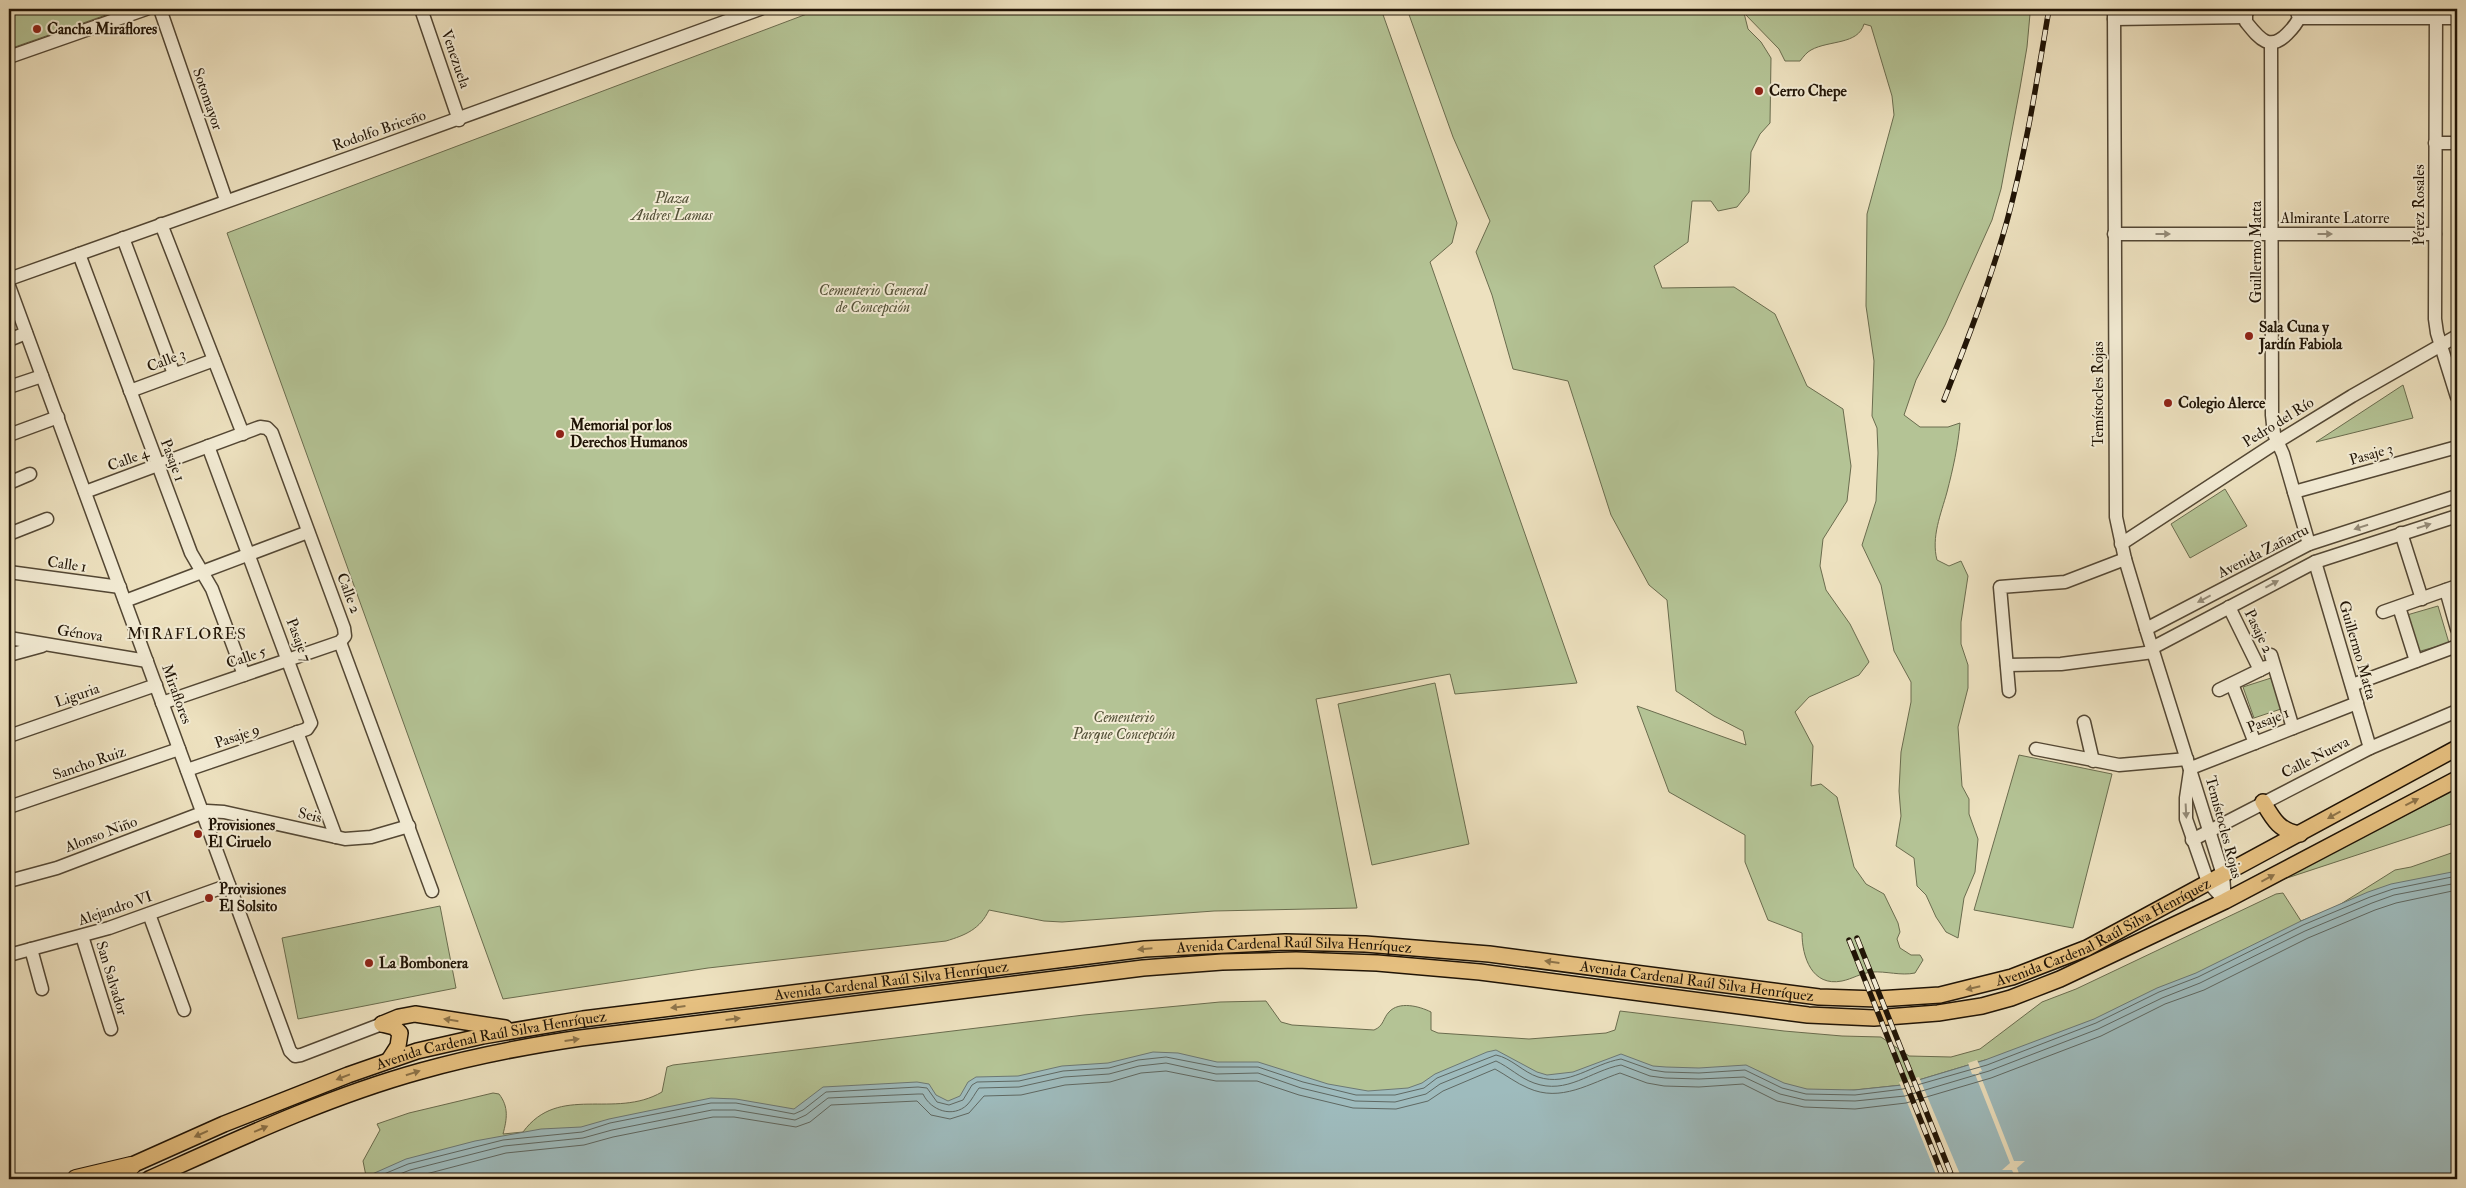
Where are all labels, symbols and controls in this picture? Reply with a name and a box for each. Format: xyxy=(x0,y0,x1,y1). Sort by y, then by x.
place label: Cancha Miraflores xyxy=(47,20,157,39)
marker: Cancha Miraflores xyxy=(31,23,43,35)
street label: Venezuela xyxy=(437,27,475,92)
street label: Sotomayor xyxy=(188,66,227,133)
place label: Cerro Chepe xyxy=(1769,82,1847,102)
marker: Cerro Chepe xyxy=(1753,85,1765,97)
street label: Rodolfo Briceño xyxy=(330,106,429,155)
street label: Pérez Rosales xyxy=(2410,164,2429,246)
park label: Plaza Andres Lamas xyxy=(629,189,714,225)
street label: Guillermo Matta xyxy=(2247,200,2266,303)
street label: Almirante Latorre xyxy=(2279,209,2390,228)
one-way arrow xyxy=(2155,230,2171,238)
one-way arrow xyxy=(2318,230,2334,238)
park label: Cementerio General de Concepción xyxy=(819,281,929,317)
place label: Sala Cuna y Jardín Fabiola xyxy=(2258,318,2343,355)
marker: Sala Cuna y Jardín Fabiola xyxy=(2243,330,2255,342)
street label: Temístocles Rojas xyxy=(2089,341,2108,447)
street label: Calle 3 xyxy=(144,344,188,376)
street label: Pedro del Río xyxy=(2239,393,2317,452)
place label: Colegio Alerce xyxy=(2178,394,2266,414)
marker: Colegio Alerce xyxy=(2162,397,2174,409)
place label: Memorial por los Derechos Humanos xyxy=(569,416,688,452)
marker: Memorial por los Derechos Humanos xyxy=(554,428,566,440)
street label: Pasaje 1 xyxy=(156,436,189,484)
street label: Pasaje 3 xyxy=(2347,439,2395,470)
street label: Calle 4 xyxy=(105,443,152,476)
street label: Avenida Zañartu xyxy=(2214,520,2312,583)
one-way arrow xyxy=(2416,522,2431,530)
one-way arrow xyxy=(2353,524,2368,532)
street label: Calle 1 xyxy=(46,552,88,577)
street label: Calle 2 xyxy=(332,570,365,616)
one-way arrow xyxy=(2265,580,2279,588)
one-way arrow xyxy=(2197,595,2210,604)
street label: Guillermo Matta xyxy=(2334,598,2381,703)
street label: Pasaje 2 xyxy=(2240,606,2277,657)
street label: Pasaje 7 xyxy=(281,615,316,665)
street label: Génova xyxy=(56,621,105,646)
district label: MIRAFLORES xyxy=(127,624,247,644)
street label: Calle 5 xyxy=(224,642,269,673)
street label: Miraflores xyxy=(157,662,196,727)
street label: Liguria xyxy=(52,679,103,712)
street label: Pasaje 1 xyxy=(2244,703,2292,738)
park label: Cementerio Parque Concepción xyxy=(1072,708,1175,744)
street label: Pasaje 9 xyxy=(212,720,262,753)
street label: Calle Nueva xyxy=(2278,732,2353,783)
street label: Sancho Ruiz xyxy=(50,742,128,785)
street label: Temístocles Rojas xyxy=(2201,774,2246,880)
one-way arrow xyxy=(2404,798,2419,806)
street label: Seis xyxy=(296,804,324,827)
one-way arrow xyxy=(2182,804,2190,820)
one-way arrow xyxy=(2328,810,2341,819)
street label: Alonso Niño xyxy=(61,812,140,857)
place label: Provisiones El Ciruelo xyxy=(208,816,275,852)
marker: Provisiones El Ciruelo xyxy=(192,828,204,840)
street label: Avenida Cardenal Raúl Silva Henríquez xyxy=(1993,874,2214,991)
one-way arrow xyxy=(2261,874,2275,882)
place label: Provisiones El Solsito xyxy=(219,880,286,916)
street label: Alejandro VI xyxy=(75,887,155,930)
marker: Provisiones El Solsito xyxy=(203,892,215,904)
street label: Avenida Cardenal Raúl Silva Henríquez xyxy=(1175,933,1413,958)
street label: San Salvador xyxy=(91,939,132,1018)
one-way arrow xyxy=(1137,945,1153,953)
place label: La Bombonera xyxy=(379,954,469,973)
marker: La Bombonera xyxy=(363,957,375,969)
street label: Avenida Cardenal Raúl Silva Henríquez xyxy=(772,957,1010,1005)
street label: Avenida Cardenal Raúl Silva Henríquez xyxy=(1578,957,1815,1006)
one-way arrow xyxy=(1543,958,1559,966)
one-way arrow xyxy=(1966,984,1981,992)
one-way arrow xyxy=(670,1003,686,1011)
street label: Avenida Cardenal Raúl Silva Henríquez xyxy=(372,1007,608,1075)
one-way arrow xyxy=(443,1015,459,1023)
one-way arrow xyxy=(726,1015,742,1023)
one-way arrow xyxy=(565,1036,581,1044)
one-way arrow xyxy=(406,1069,421,1077)
one-way arrow xyxy=(336,1074,351,1081)
one-way arrow xyxy=(254,1125,268,1133)
one-way arrow xyxy=(194,1131,208,1139)

